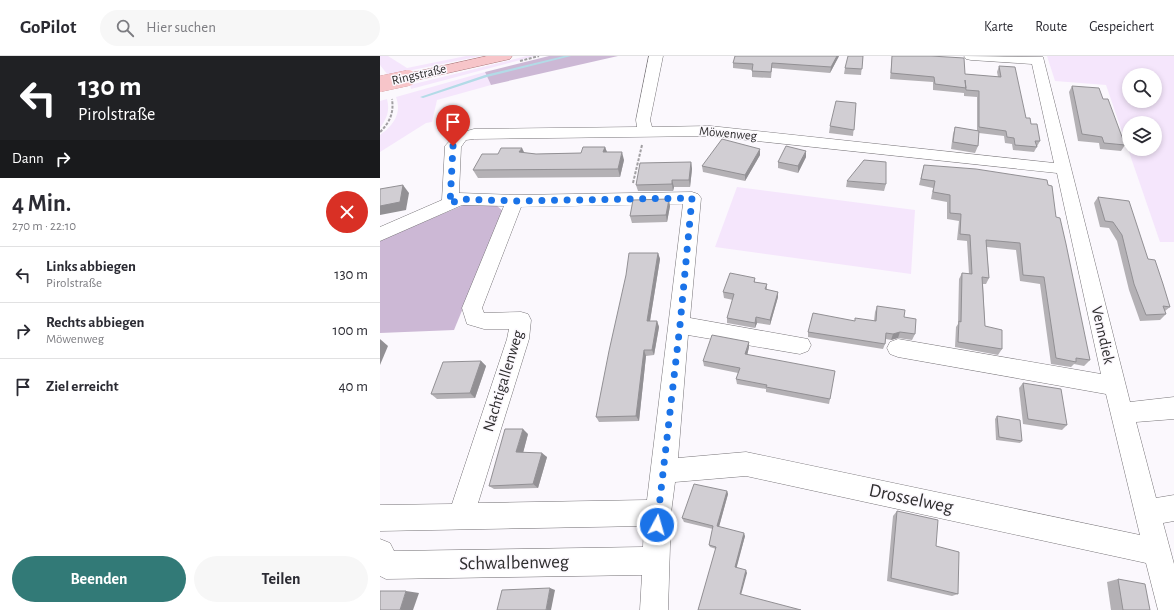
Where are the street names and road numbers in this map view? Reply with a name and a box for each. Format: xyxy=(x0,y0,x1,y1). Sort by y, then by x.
street label: Ringstraße xyxy=(390,62,448,88)
street label: Möwenweg xyxy=(699,125,758,143)
street label: Venndiek xyxy=(1089,305,1118,366)
street label: Nachtigallenweg xyxy=(480,328,526,434)
street label: Drosselweg xyxy=(867,481,956,517)
street label: Schwalbenweg xyxy=(459,553,570,573)

